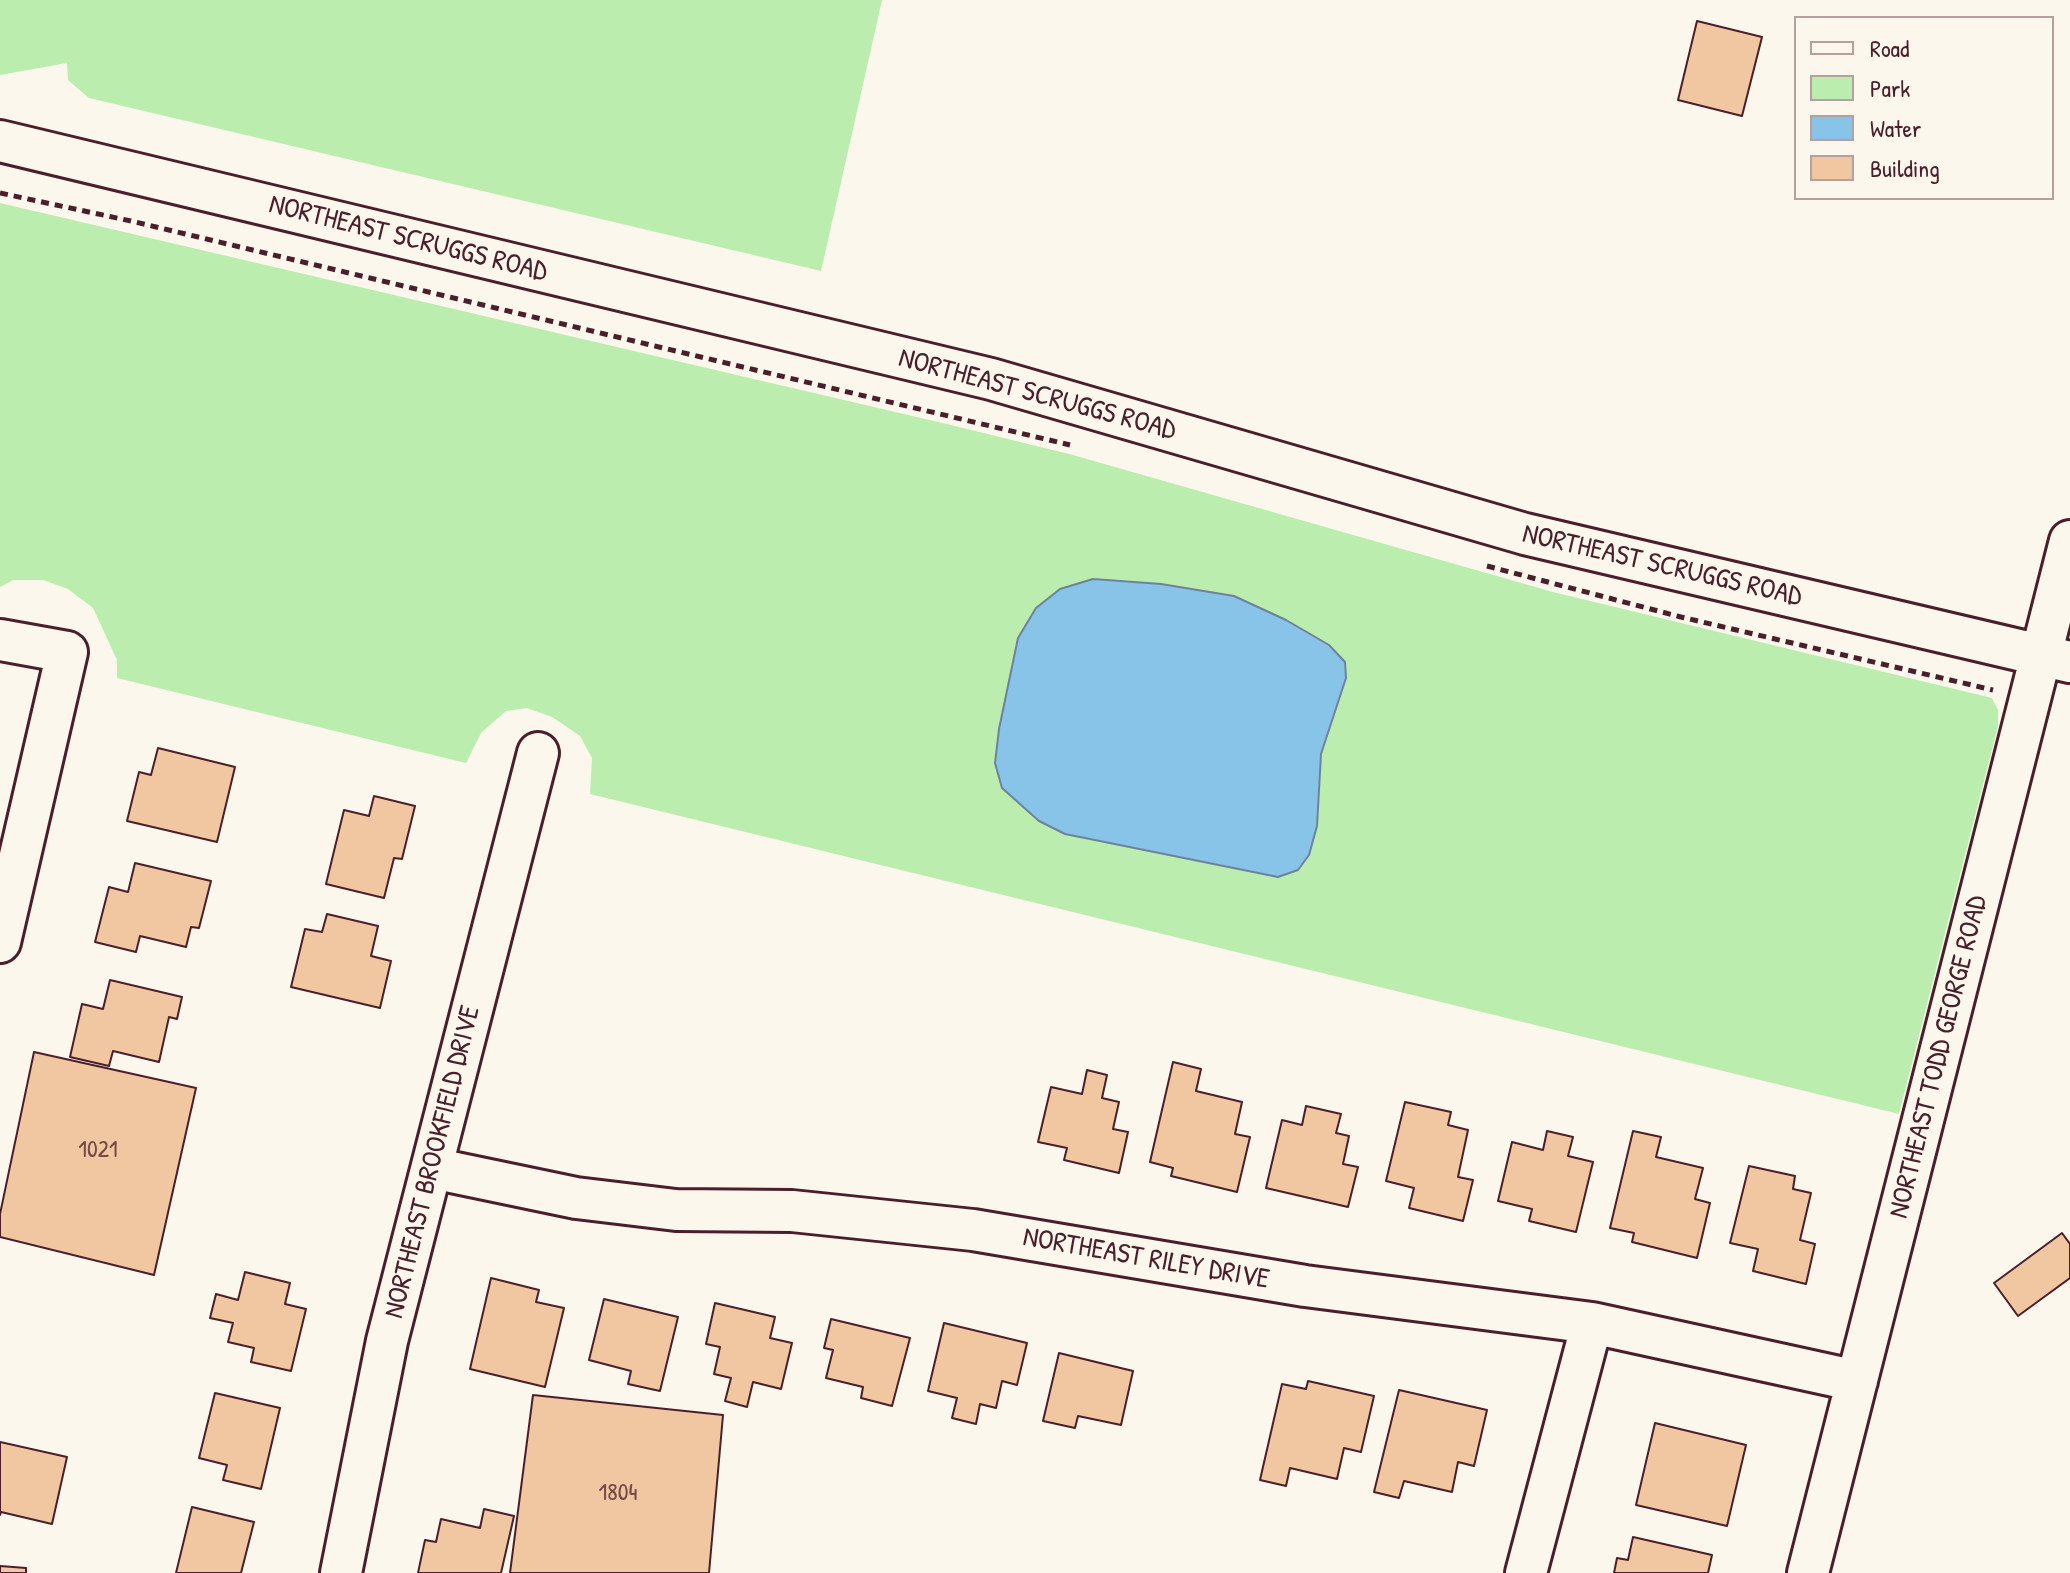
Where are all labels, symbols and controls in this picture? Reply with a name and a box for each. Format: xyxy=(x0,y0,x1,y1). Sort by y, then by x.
legend xyxy=(1794,16,2054,200)
text: Road xyxy=(1870,32,1909,64)
text: Park xyxy=(1870,72,1910,104)
text: Water xyxy=(1870,112,1921,144)
text: Building xyxy=(1870,152,1940,184)
street label: NORTHEAST SCRUGGS ROAD xyxy=(265,188,551,290)
street label: NORTHEAST SCRUGGS ROAD xyxy=(895,342,1179,448)
street label: NORTHEAST SCRUGGS ROAD xyxy=(1519,518,1805,614)
street label: NORTHEAST TODD GEORGE ROAD xyxy=(1883,892,1995,1222)
street label: NORTHEAST BROOKFIELD DRIVE xyxy=(378,1002,488,1322)
house number: 1021 xyxy=(78,1137,118,1165)
street label: NORTHEAST RILEY DRIVE xyxy=(1020,1221,1272,1297)
house number: 1804 xyxy=(599,1480,637,1508)

